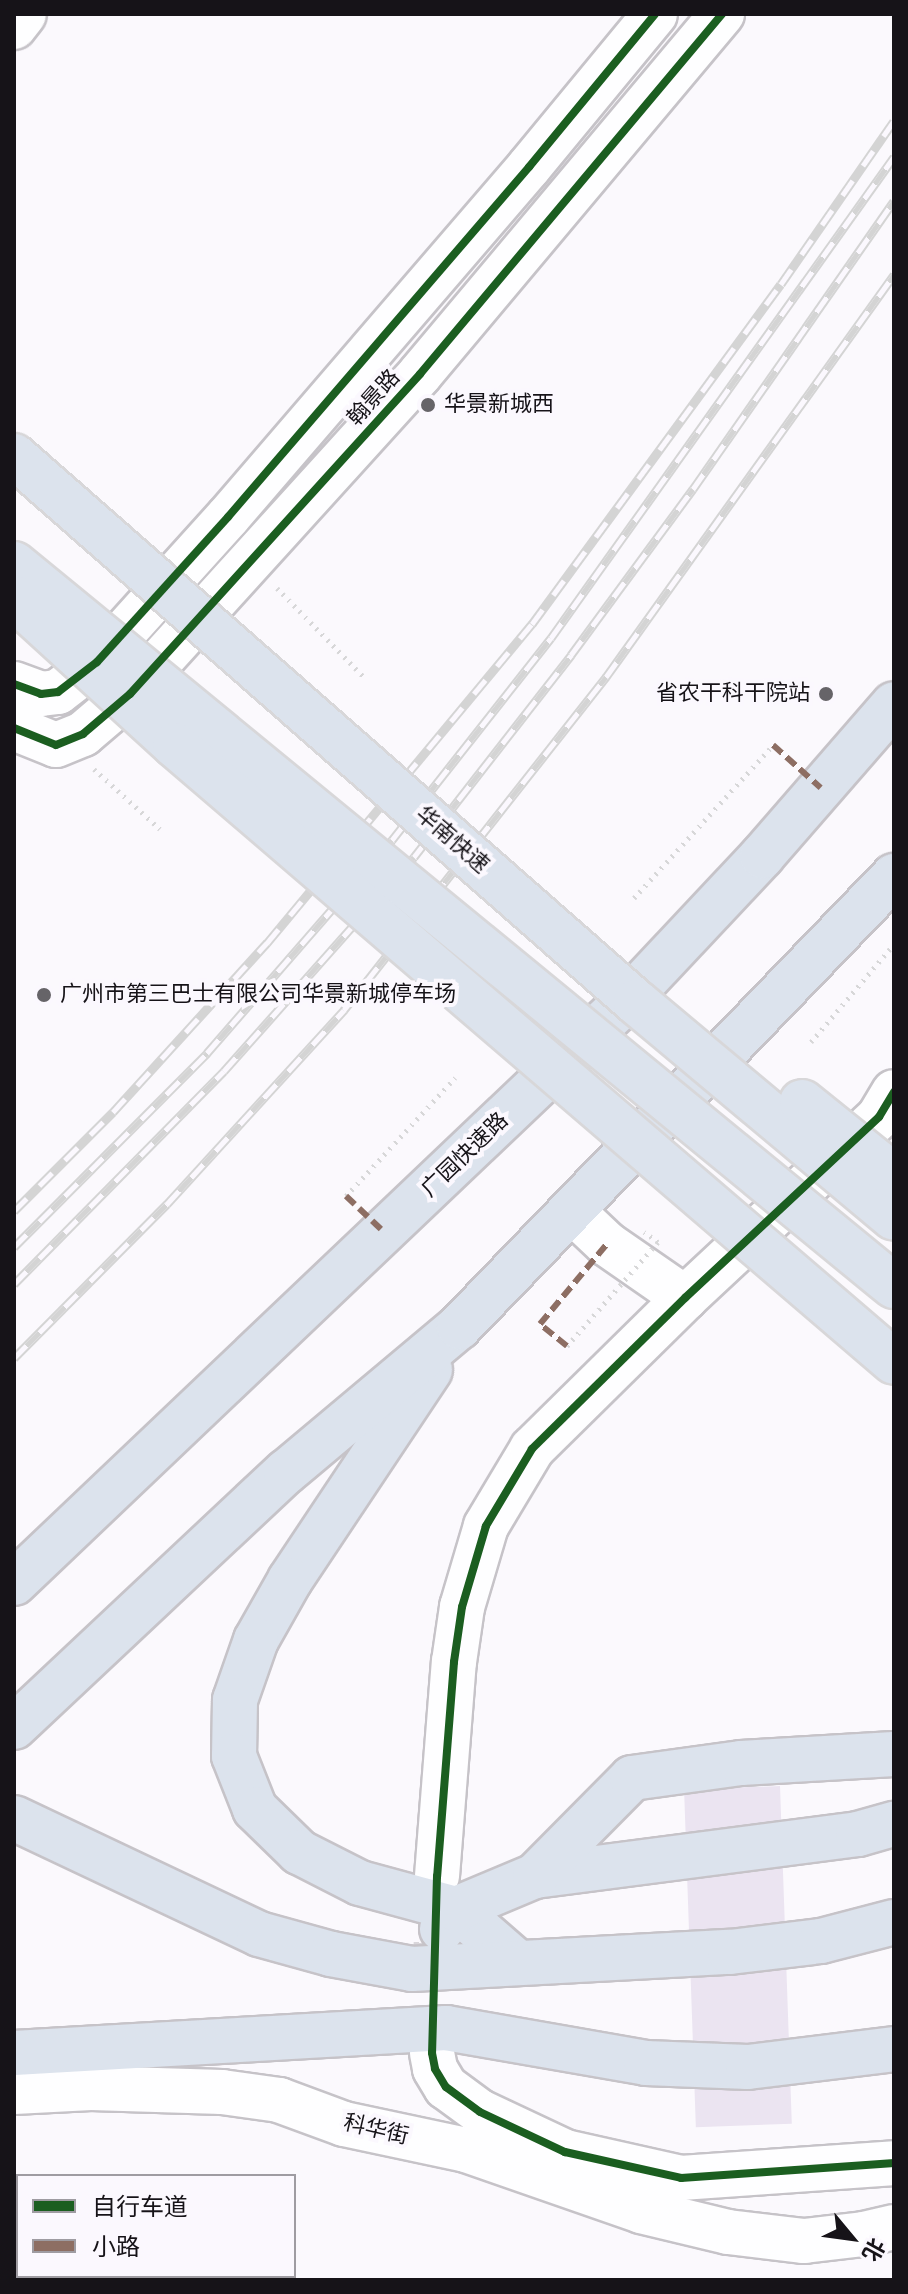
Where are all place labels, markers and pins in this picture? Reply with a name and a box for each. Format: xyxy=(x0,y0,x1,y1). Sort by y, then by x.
place label: 华景新城西 xyxy=(444,392,554,418)
marker: 华景新城西 xyxy=(419,396,437,414)
place label: 省农干科干院站 xyxy=(656,681,810,707)
marker: 省农干科干院站 xyxy=(817,685,835,703)
place label: 广州市第三巴士有限公司华景新城停车场 xyxy=(60,982,456,1008)
marker: 广州市第三巴士有限公司华景新城停车场 xyxy=(35,986,53,1004)

